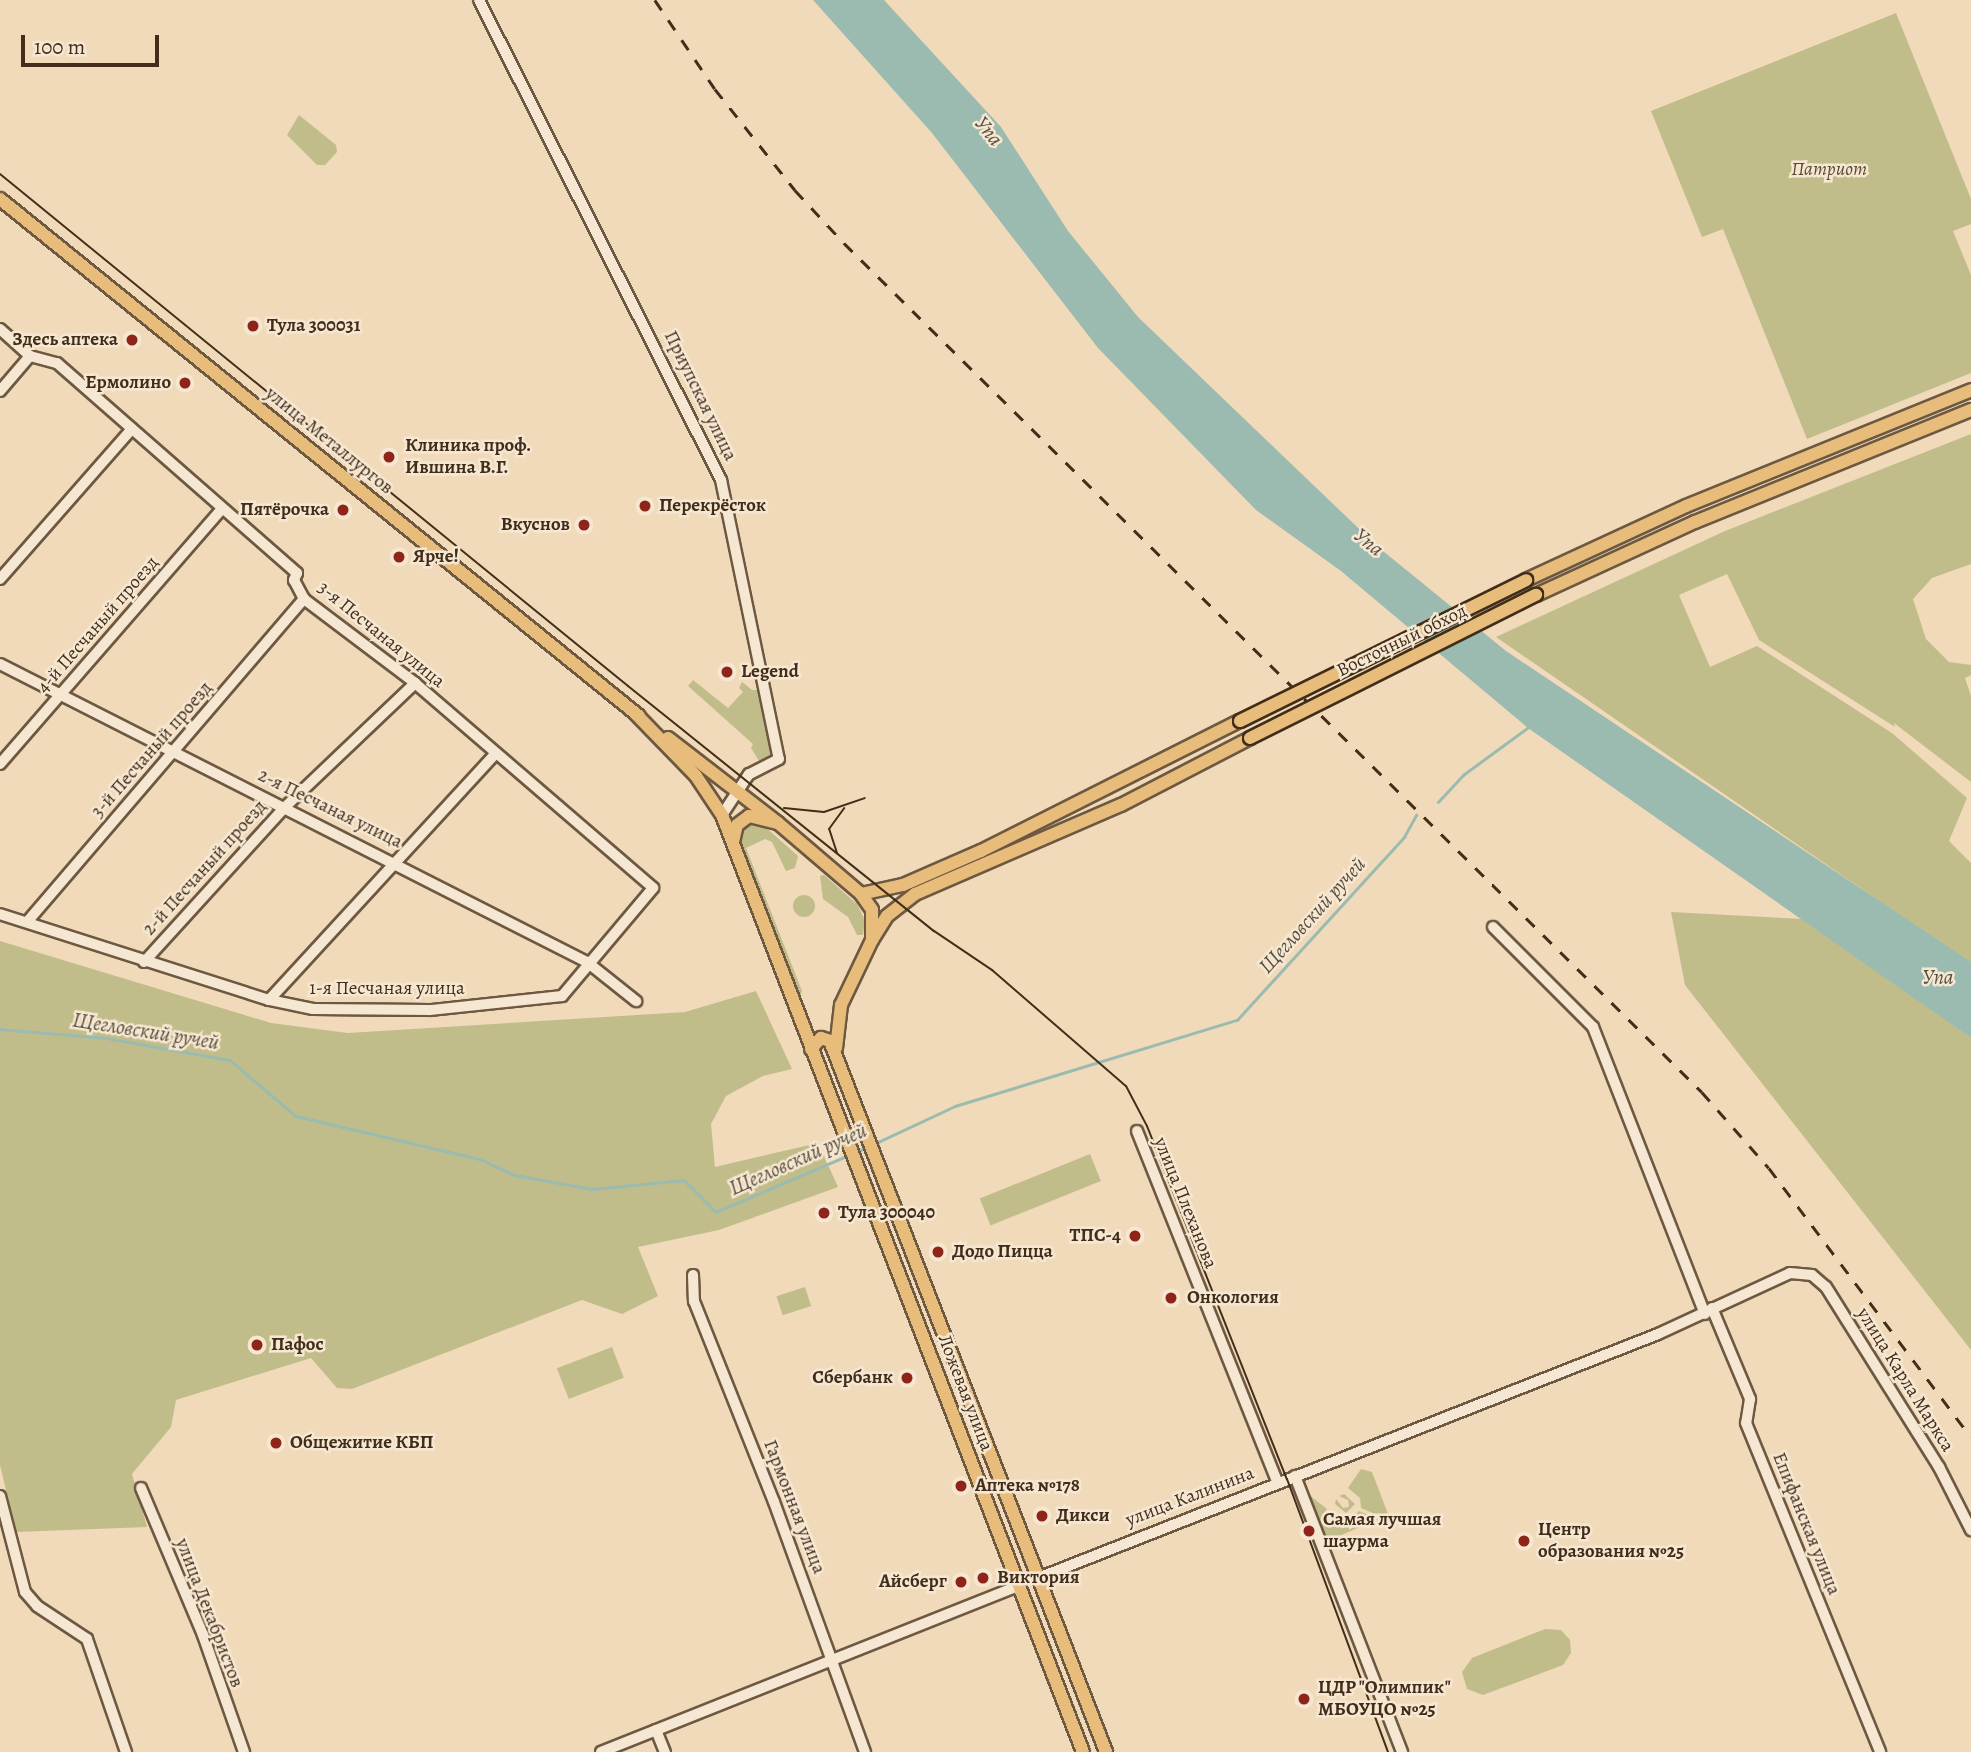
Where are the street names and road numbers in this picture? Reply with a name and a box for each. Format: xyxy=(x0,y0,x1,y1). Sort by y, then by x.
street label: Приупская улица xyxy=(659,327,741,465)
street label: улица Металлургов xyxy=(260,382,398,500)
street label: 4-й Песчаный проезд xyxy=(32,552,164,698)
street label: 3-я Песчаная улица xyxy=(313,577,449,693)
street label: Восточный обход xyxy=(1333,600,1471,682)
street label: 3-й Песчаный проезд xyxy=(87,677,217,823)
street label: 2-я Песчаная улица xyxy=(254,764,406,854)
street label: 2-й Песчаный проезд xyxy=(138,796,272,940)
street label: 1-я Песчаная улица xyxy=(309,978,465,1000)
street label: улица Плеханова xyxy=(1148,1134,1222,1272)
street label: улица Карла Маркса xyxy=(1851,1304,1959,1456)
street label: Ложевая улица xyxy=(932,1331,998,1455)
street label: Гармонная улица xyxy=(758,1437,830,1577)
street label: Епифанская улица xyxy=(1767,1449,1845,1599)
street label: улица Калинина xyxy=(1123,1462,1257,1532)
street label: улица Декабристов xyxy=(170,1535,248,1691)

